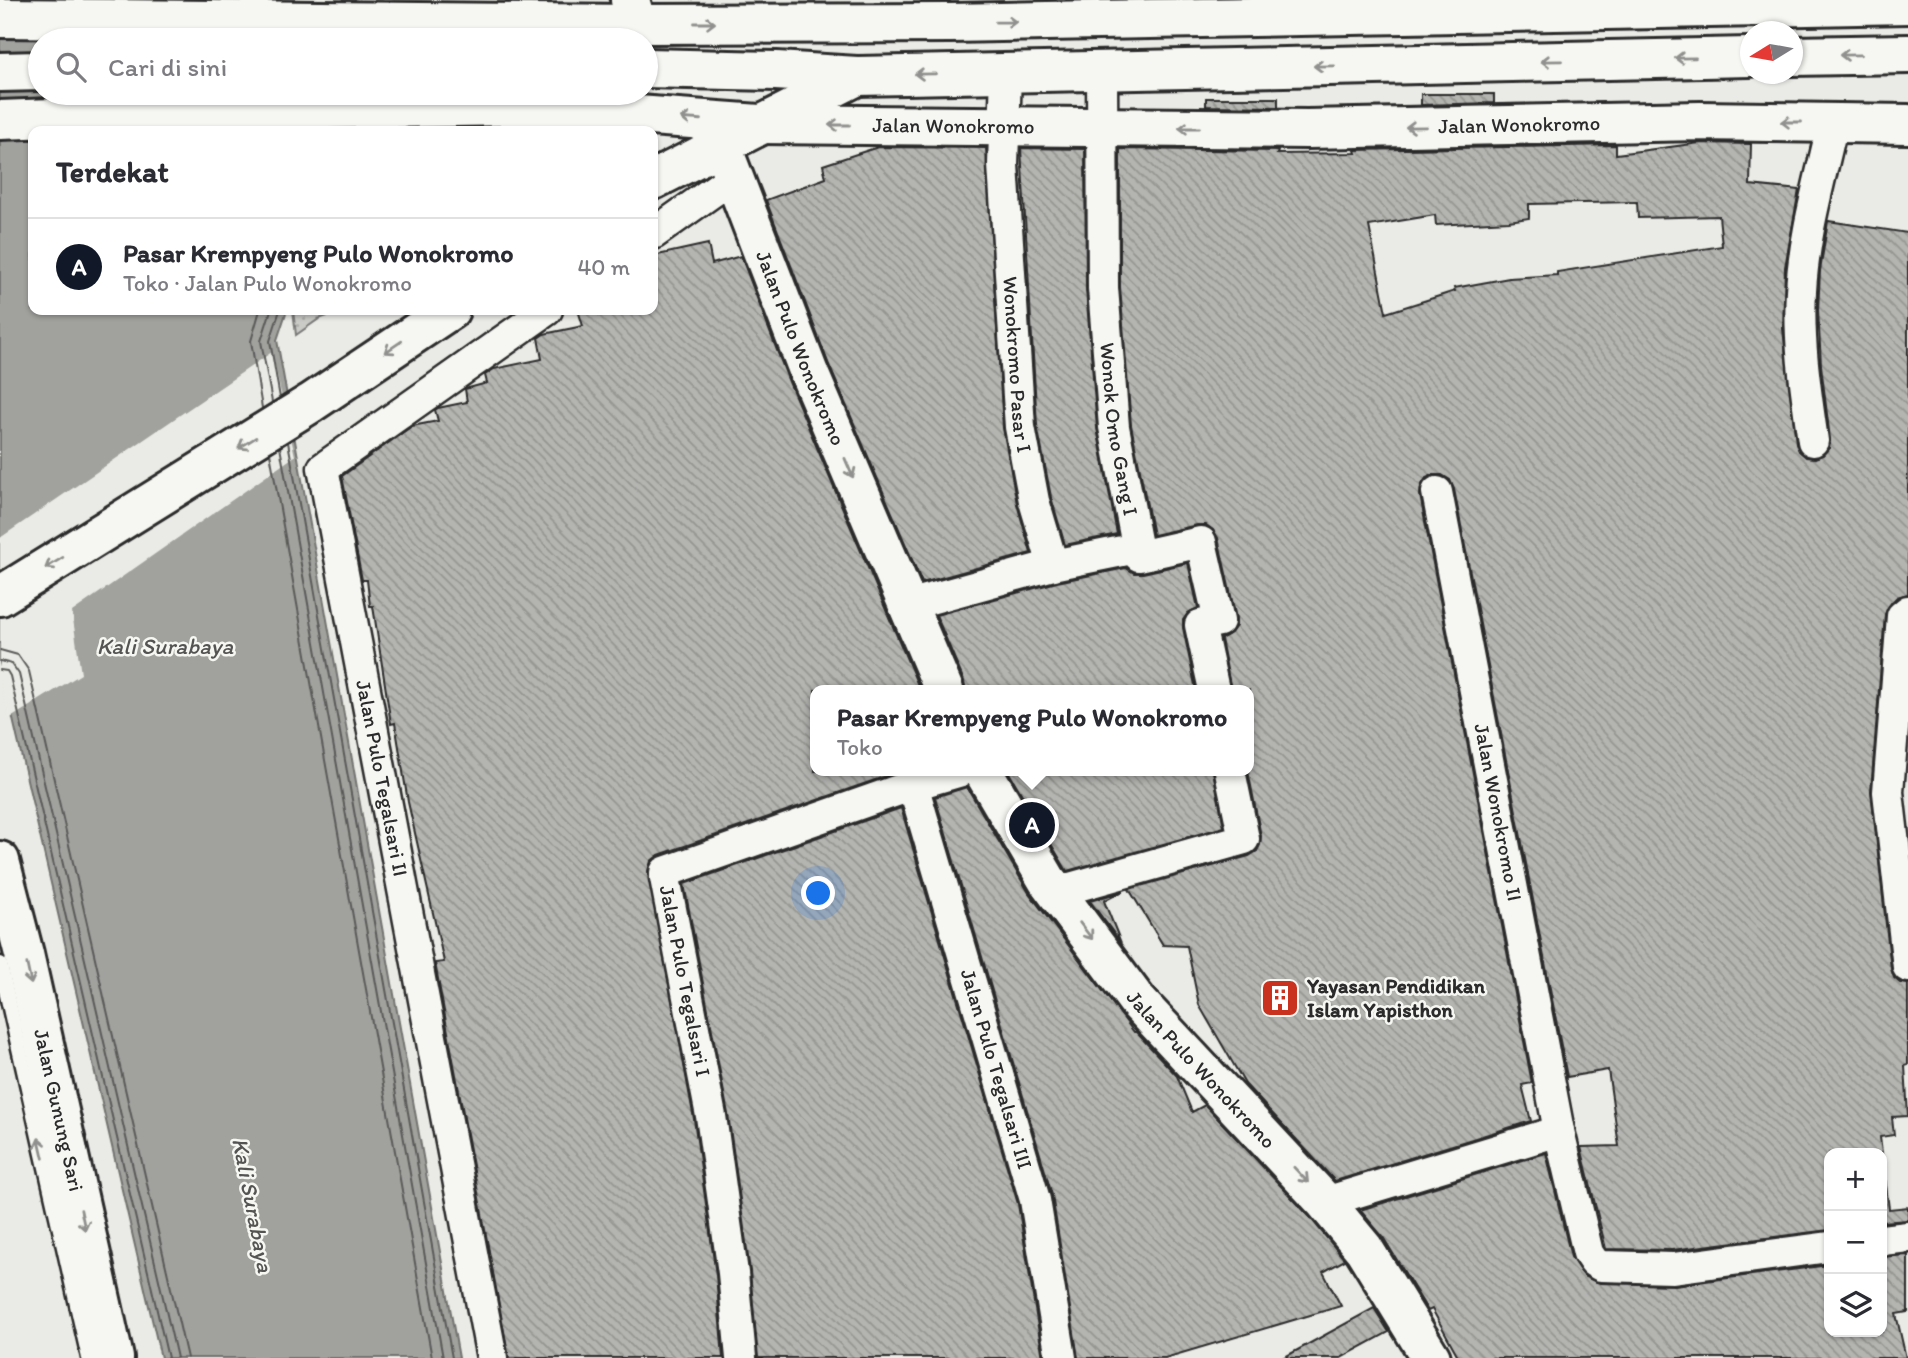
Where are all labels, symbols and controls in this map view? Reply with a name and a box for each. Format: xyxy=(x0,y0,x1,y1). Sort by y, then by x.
one-way arrow xyxy=(995,15,1018,29)
one-way arrow xyxy=(694,16,717,30)
north arrow xyxy=(1740,21,1803,84)
search box xyxy=(28,28,658,105)
icon: search xyxy=(52,48,90,86)
one-way arrow xyxy=(1839,49,1862,62)
text: Cari di sini xyxy=(108,51,227,83)
one-way arrow xyxy=(1674,52,1697,65)
one-way arrow xyxy=(1540,54,1563,68)
one-way arrow xyxy=(1312,59,1335,73)
one-way arrow xyxy=(914,68,937,81)
street label: Jalan Wonokromo xyxy=(1438,110,1601,138)
one-way arrow xyxy=(680,112,703,125)
street label: Jalan Wonokromo xyxy=(872,112,1035,139)
one-way arrow xyxy=(1780,115,1803,129)
one-way arrow xyxy=(828,118,851,132)
one-way arrow xyxy=(1405,120,1428,133)
one-way arrow xyxy=(1178,121,1201,135)
text: Terdekat xyxy=(56,153,169,190)
text: Pasar Krempyeng Pulo Wonokromo xyxy=(123,237,514,269)
street label: Jalan Pulo Wonokromo xyxy=(751,247,851,449)
text: A xyxy=(72,253,86,281)
text: 40 m xyxy=(577,253,630,281)
text: Toko · Jalan Pulo Wonokromo xyxy=(123,269,412,297)
street label: Wonokromo Pasar I xyxy=(998,275,1038,455)
one-way arrow xyxy=(384,340,403,354)
street label: Wonok Omo Gang I xyxy=(1095,341,1144,518)
one-way arrow xyxy=(238,435,257,450)
one-way arrow xyxy=(843,456,856,478)
one-way arrow xyxy=(44,556,64,570)
water label: Kali Surabaya xyxy=(97,632,233,660)
street label: Jalan Pulo Tegalsari II xyxy=(351,678,414,878)
popup xyxy=(810,685,1254,776)
text: Pasar Krempyeng Pulo Wonokromo xyxy=(837,701,1227,733)
street label: Jalan Wonokromo II xyxy=(1469,721,1528,903)
text: Toko xyxy=(837,733,883,761)
pin: A xyxy=(1009,799,1055,851)
your location xyxy=(801,876,835,910)
street label: Jalan Pulo Tegalsari I xyxy=(655,883,716,1079)
one-way arrow xyxy=(1078,922,1093,940)
one-way arrow xyxy=(23,962,36,985)
street label: Jalan Pulo Tegalsari III xyxy=(956,966,1038,1172)
place label: Yayasan Pendidikan Islam Yapisthon xyxy=(1306,973,1486,1023)
building icon: Yayasan Pendidikan Islam Yapisthon xyxy=(1259,977,1301,1019)
street label: Jalan Pulo Wonokromo xyxy=(1121,985,1281,1153)
street label: Jalan Gunung Sari xyxy=(29,1026,90,1194)
water label: Kali Surabaya xyxy=(226,1135,280,1275)
one-way arrow xyxy=(34,1137,48,1160)
map controls xyxy=(1824,1148,1887,1337)
button: + xyxy=(1824,1148,1887,1211)
one-way arrow xyxy=(1292,1166,1309,1183)
one-way arrow xyxy=(77,1208,91,1231)
button: − xyxy=(1824,1211,1887,1274)
button: layers xyxy=(1824,1274,1887,1337)

